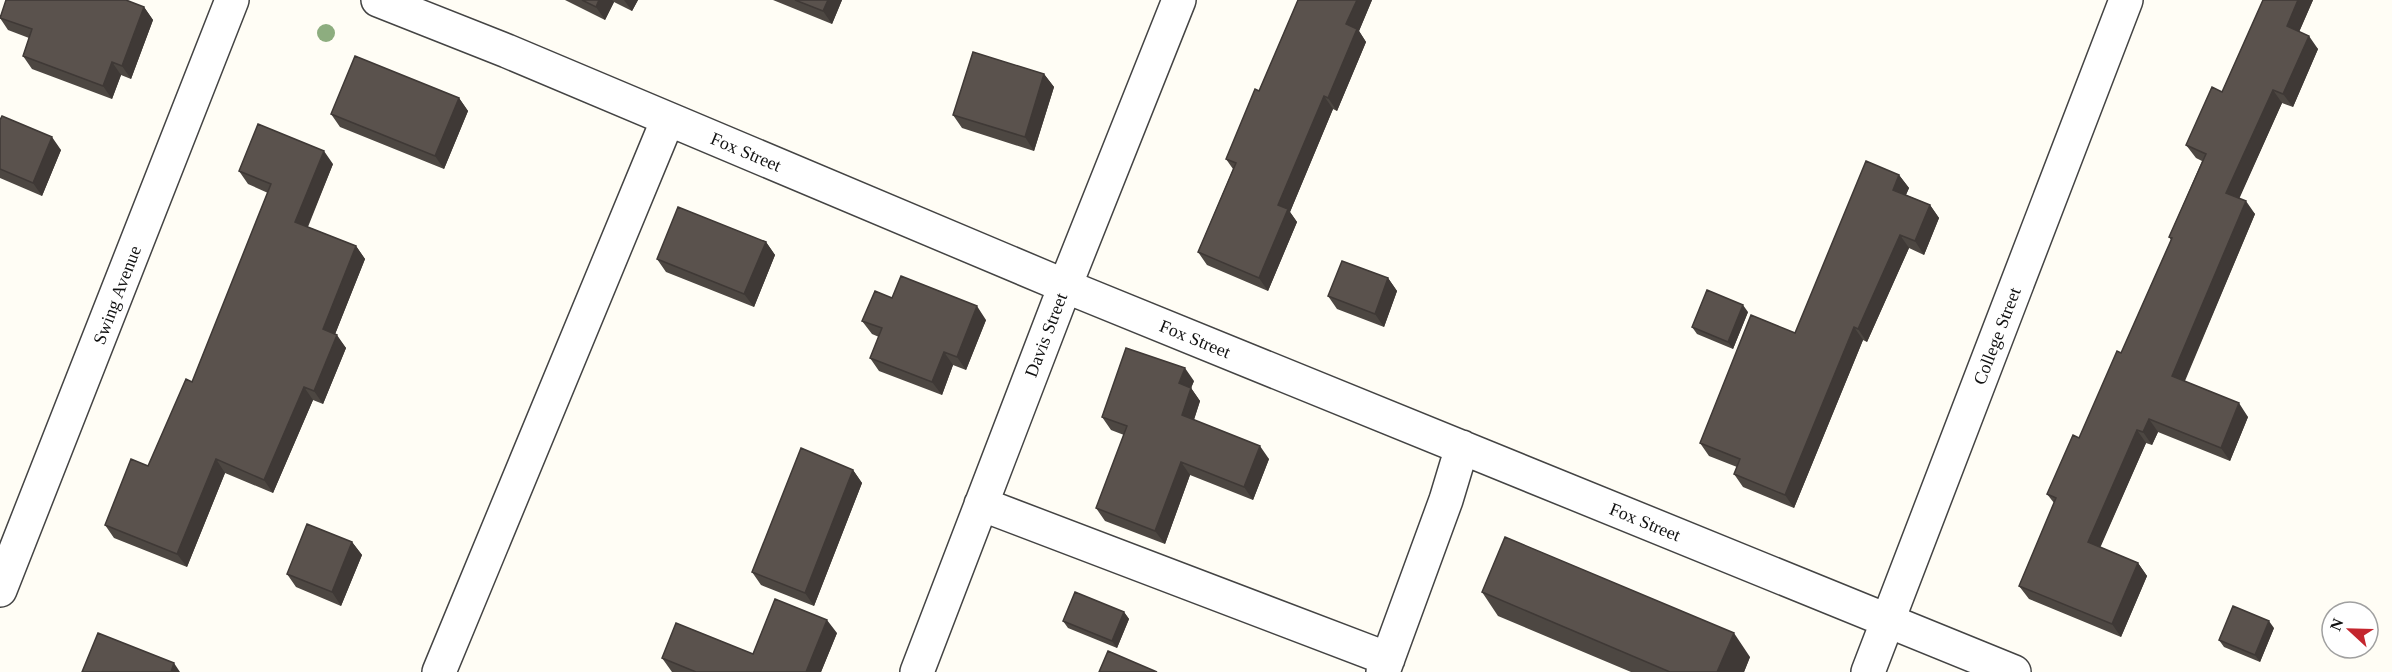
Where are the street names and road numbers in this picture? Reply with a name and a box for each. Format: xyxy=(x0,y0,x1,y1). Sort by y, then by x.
street label: Fox Street xyxy=(708,128,784,176)
street label: Swing Avenue xyxy=(89,243,145,347)
street label: College Street xyxy=(1969,285,2025,387)
street label: Davis Street xyxy=(1021,290,1071,380)
street label: Fox Street xyxy=(1157,316,1233,362)
street label: Fox Street xyxy=(1607,499,1683,545)

